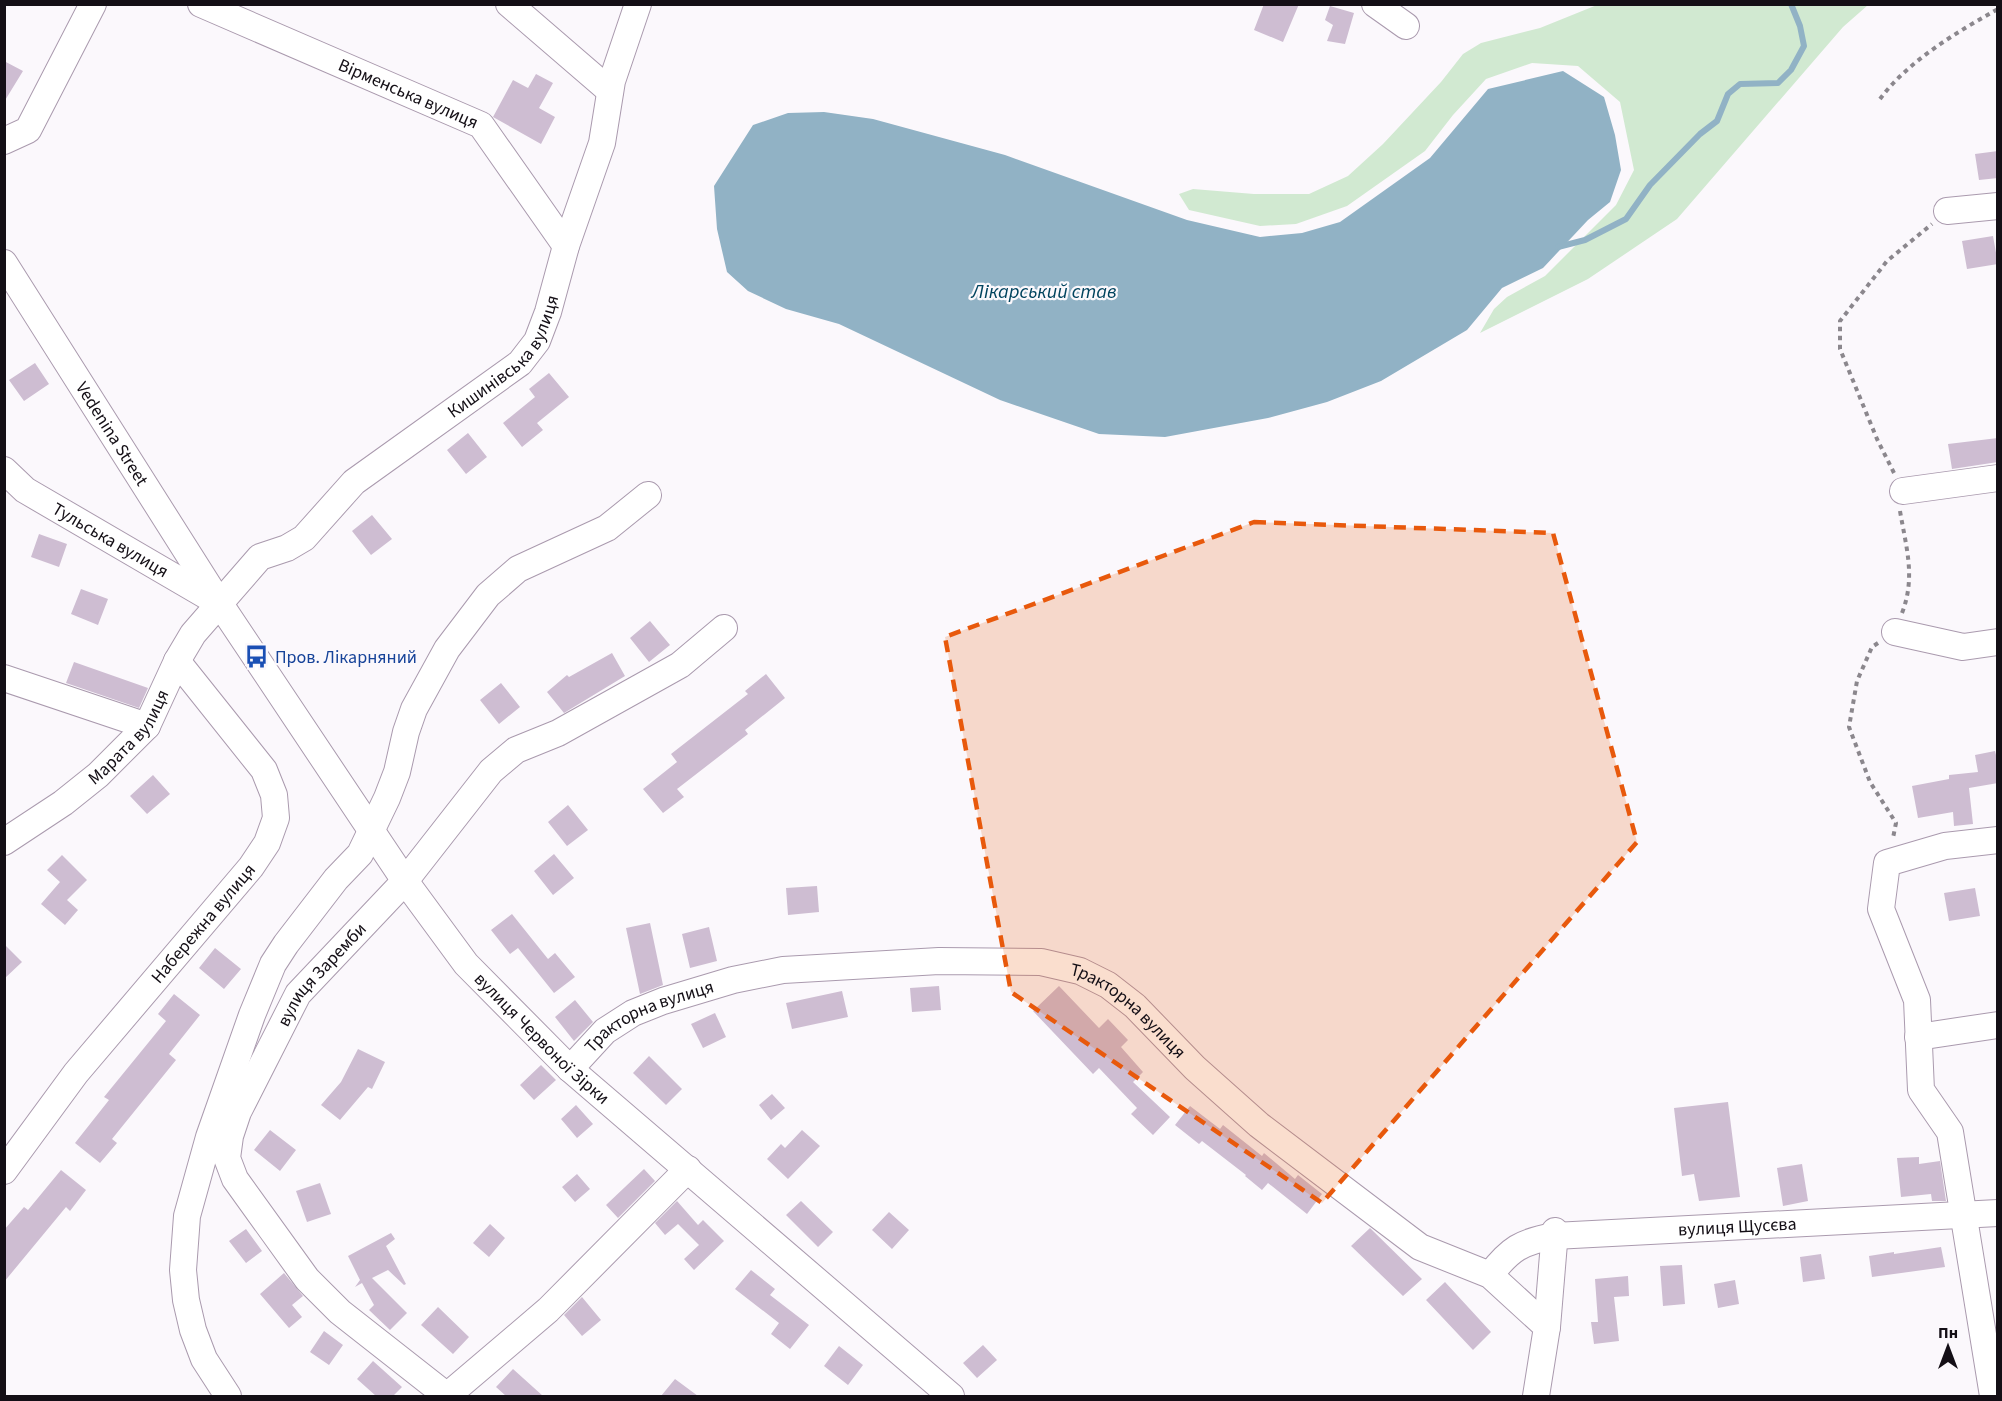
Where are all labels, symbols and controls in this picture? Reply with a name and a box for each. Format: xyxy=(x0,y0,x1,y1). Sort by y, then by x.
street label: Вірменська вулиця xyxy=(334,52,482,135)
water label: Лікарський став xyxy=(971,278,1116,306)
street label: Кишинівська вулиця xyxy=(442,292,565,424)
street label: Vedenina Street xyxy=(70,377,154,491)
street label: Тульська вулиця xyxy=(48,496,173,584)
bus stop icon: Пров. Лікарняний xyxy=(244,644,270,670)
place label: Пров. Лікарняний xyxy=(275,645,417,670)
street label: Марата вулиця xyxy=(83,685,175,791)
street label: Набережна вулиця xyxy=(145,858,261,989)
street label: вулиця Заремби xyxy=(271,917,372,1031)
street label: Тракторна вулиця xyxy=(1068,957,1192,1064)
street label: вулиця Червоної Зірки xyxy=(469,967,615,1110)
street label: Тракторна вулиця xyxy=(579,974,717,1058)
street label: вулиця Щусєва xyxy=(1677,1211,1797,1242)
north arrow xyxy=(1918,1317,1978,1377)
text: Пн xyxy=(1938,1322,1958,1344)

